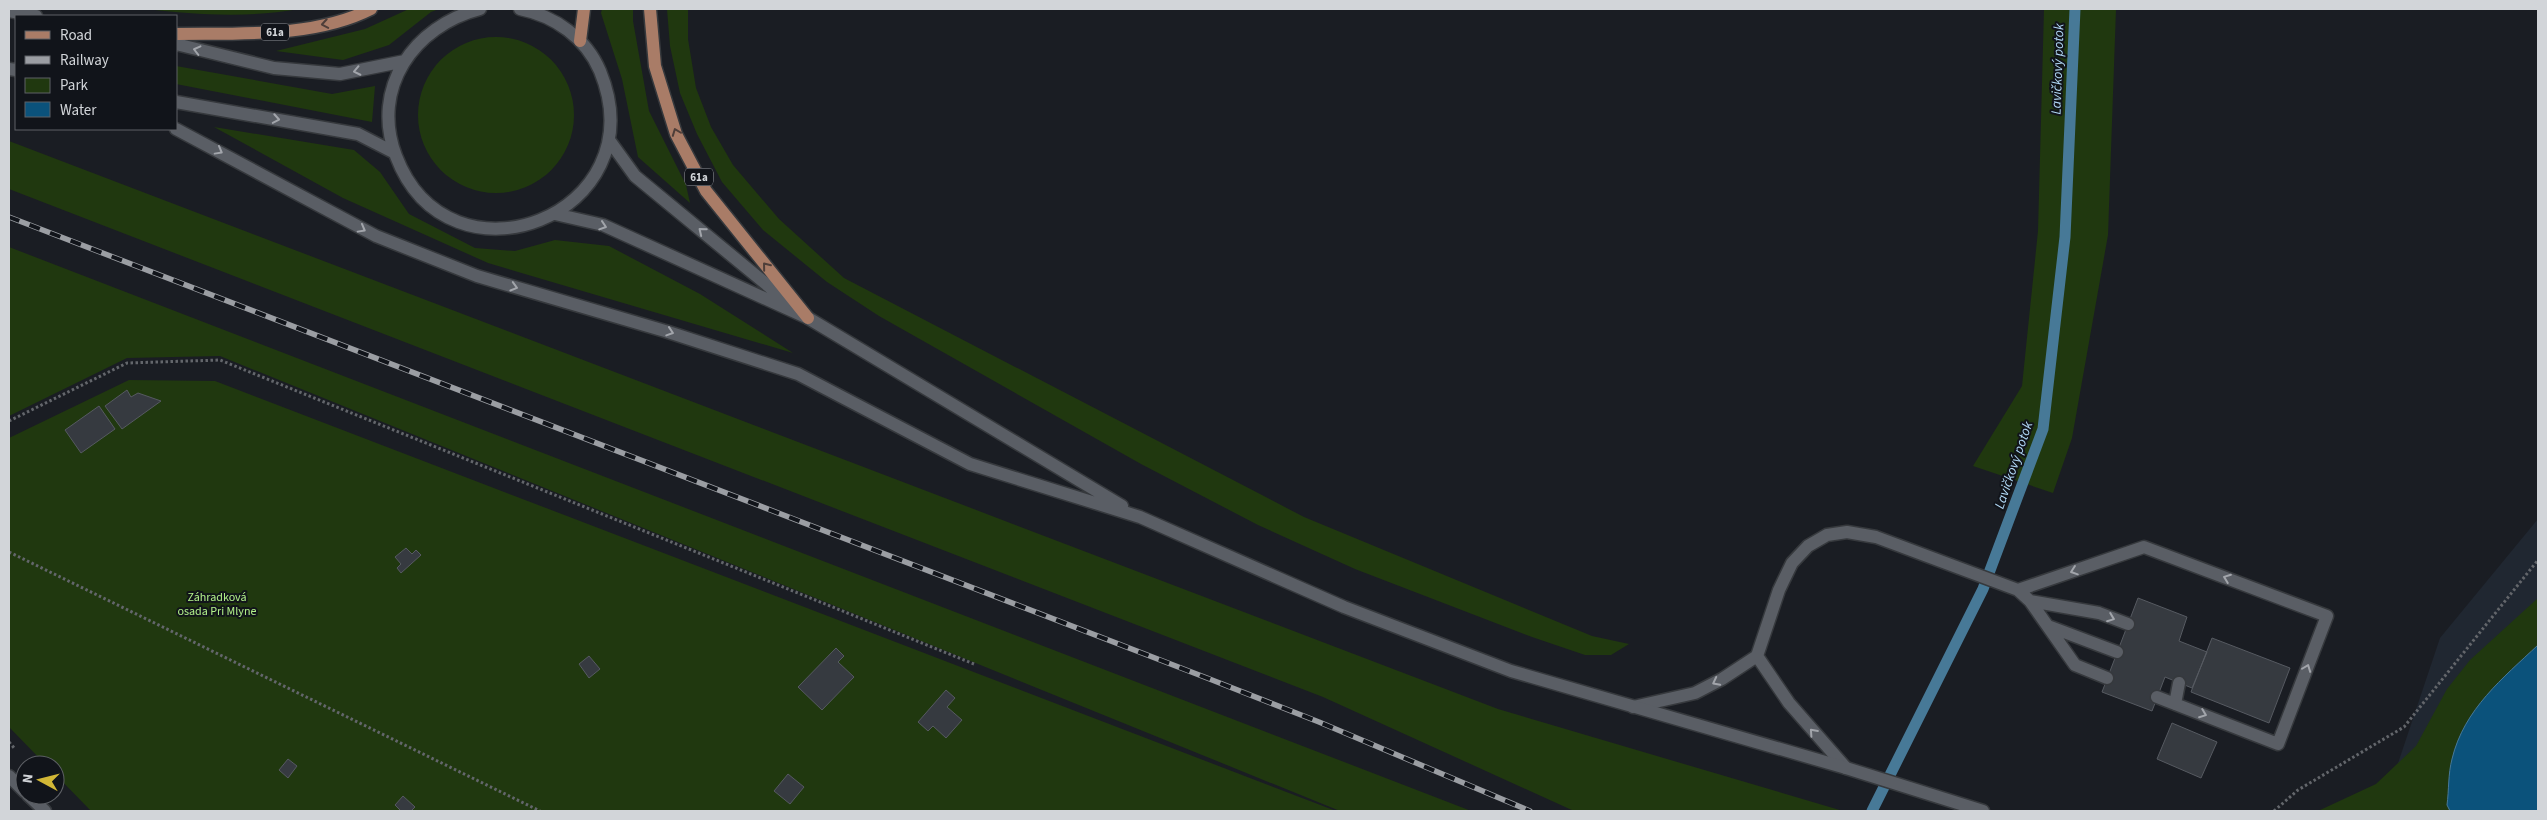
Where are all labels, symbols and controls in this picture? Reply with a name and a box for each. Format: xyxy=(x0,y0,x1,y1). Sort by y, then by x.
legend xyxy=(15,15,178,130)
one-way arrow xyxy=(320,18,329,28)
water label: Lavičkový potok xyxy=(2046,23,2070,115)
road number: 61a xyxy=(261,24,289,41)
text: Road xyxy=(60,25,92,46)
one-way arrow xyxy=(193,45,202,56)
text: Railway xyxy=(60,50,109,71)
one-way arrow xyxy=(353,65,361,76)
text: Park xyxy=(60,75,89,96)
text: Water xyxy=(60,100,97,121)
one-way arrow xyxy=(272,114,280,124)
one-way arrow xyxy=(672,128,682,137)
one-way arrow xyxy=(214,145,223,155)
road number: 61a xyxy=(685,168,713,186)
one-way arrow xyxy=(598,220,606,230)
one-way arrow xyxy=(357,223,366,233)
one-way arrow xyxy=(699,228,708,237)
one-way arrow xyxy=(764,263,772,272)
one-way arrow xyxy=(509,281,517,291)
one-way arrow xyxy=(665,326,673,336)
water label: Lavičkový potok xyxy=(1990,419,2038,512)
one-way arrow xyxy=(2070,565,2079,575)
one-way arrow xyxy=(2223,574,2232,584)
park label: Záhradková osada Pri Mlyne xyxy=(178,589,256,620)
one-way arrow xyxy=(2107,612,2115,622)
one-way arrow xyxy=(2301,664,2311,673)
one-way arrow xyxy=(1712,676,1721,686)
one-way arrow xyxy=(2198,708,2207,719)
one-way arrow xyxy=(1810,729,1819,738)
north arrow xyxy=(15,755,65,805)
text: N xyxy=(18,773,39,784)

